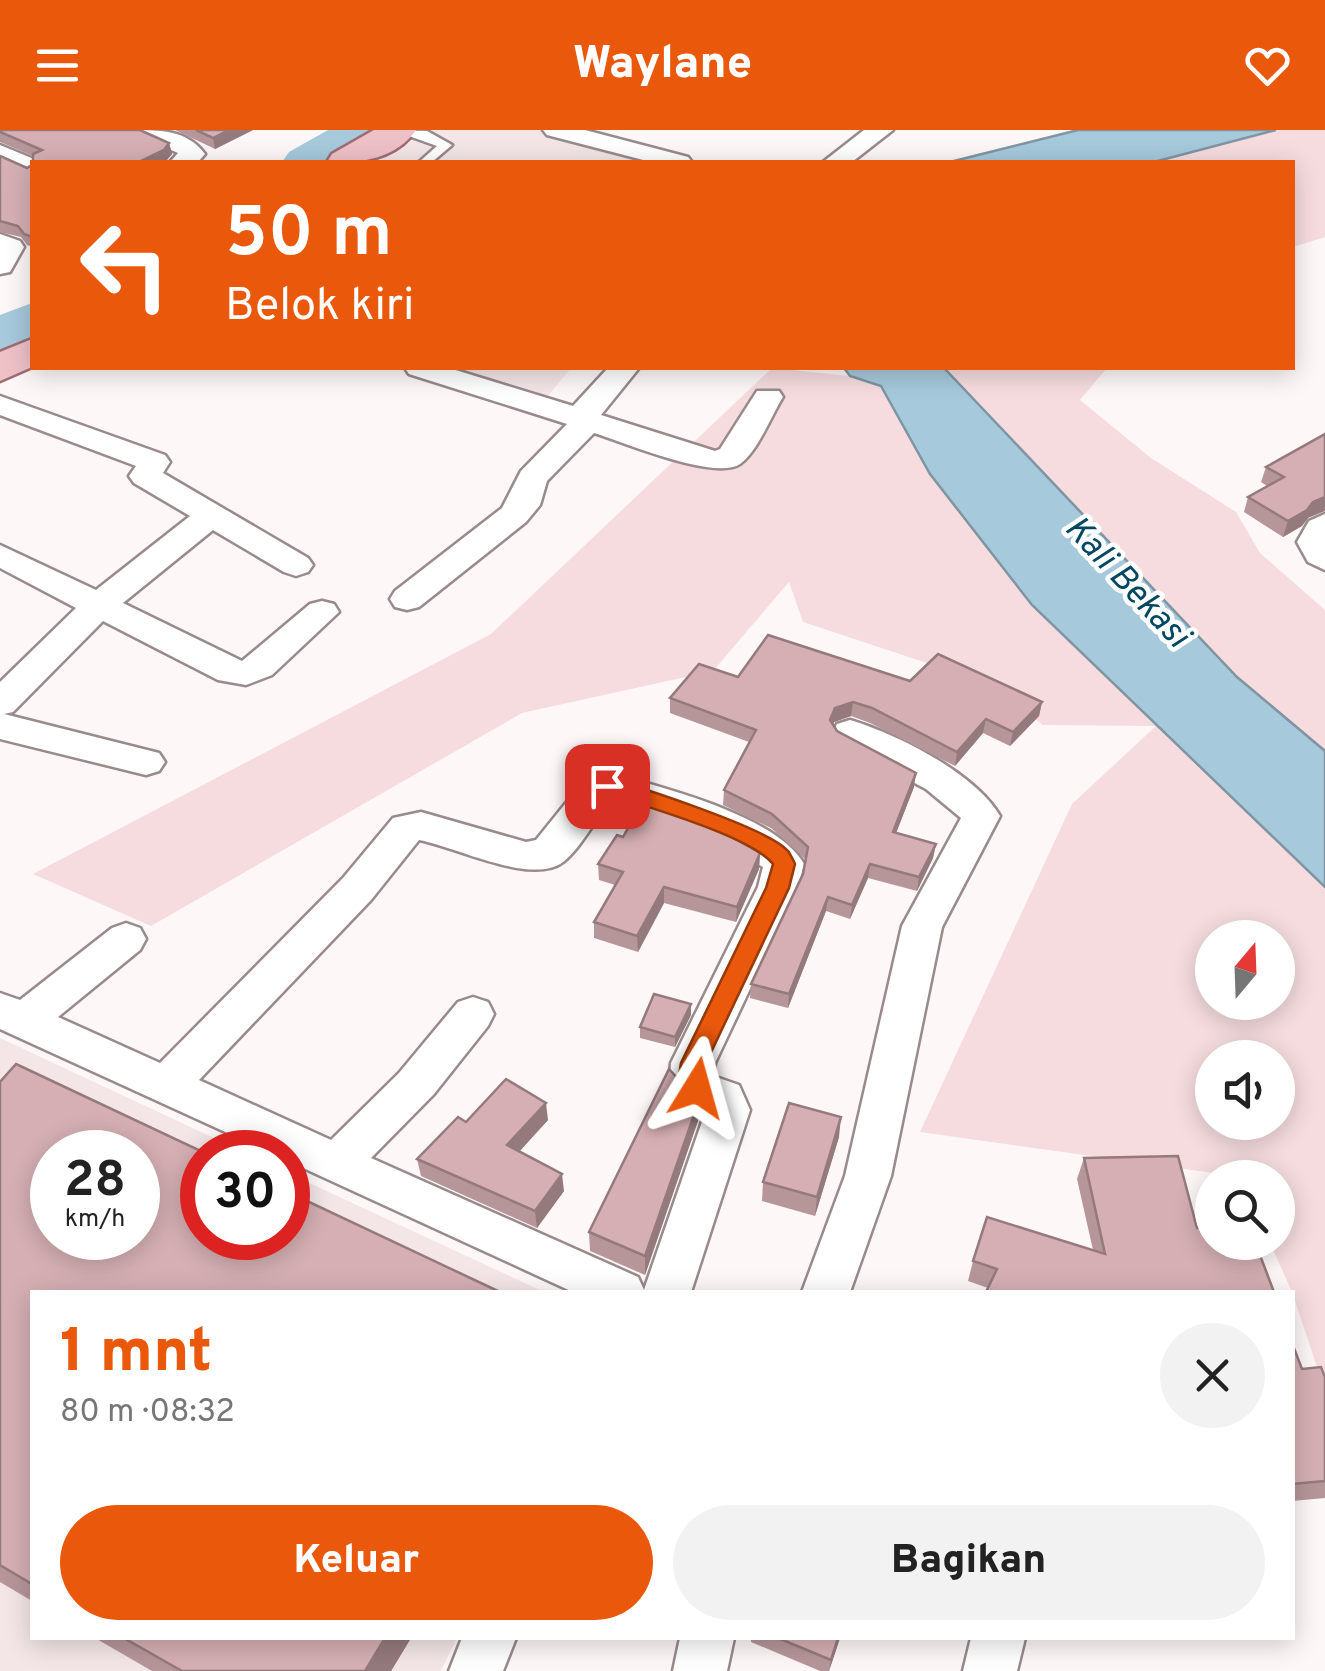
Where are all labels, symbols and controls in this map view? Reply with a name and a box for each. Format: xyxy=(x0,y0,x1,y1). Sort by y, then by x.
text: Waylane xyxy=(573,37,752,94)
icon: menu xyxy=(30,38,85,93)
icon: heart xyxy=(1240,38,1295,93)
text: 50 m xyxy=(225,192,392,281)
icon: left xyxy=(60,200,190,330)
text: Belok kiri xyxy=(225,279,415,336)
water label: Kali Bekasi xyxy=(1054,508,1200,660)
pin xyxy=(565,744,650,829)
icon: arrive xyxy=(580,759,635,814)
north arrow xyxy=(1195,920,1295,1020)
map controls xyxy=(1195,920,1295,1260)
position arrow xyxy=(645,1036,749,1140)
button: sound xyxy=(1195,1040,1295,1140)
speed limit sign: 30 xyxy=(180,1130,310,1260)
text: 28 xyxy=(64,1151,126,1214)
button: search xyxy=(1195,1160,1295,1260)
text: km/h xyxy=(65,1204,125,1236)
text: 1 mnt xyxy=(60,1317,212,1393)
button: close xyxy=(1160,1323,1265,1428)
text: 80 m · 08:32 xyxy=(60,1393,235,1433)
button: Keluar xyxy=(60,1505,653,1620)
button: Bagikan xyxy=(673,1505,1265,1620)

